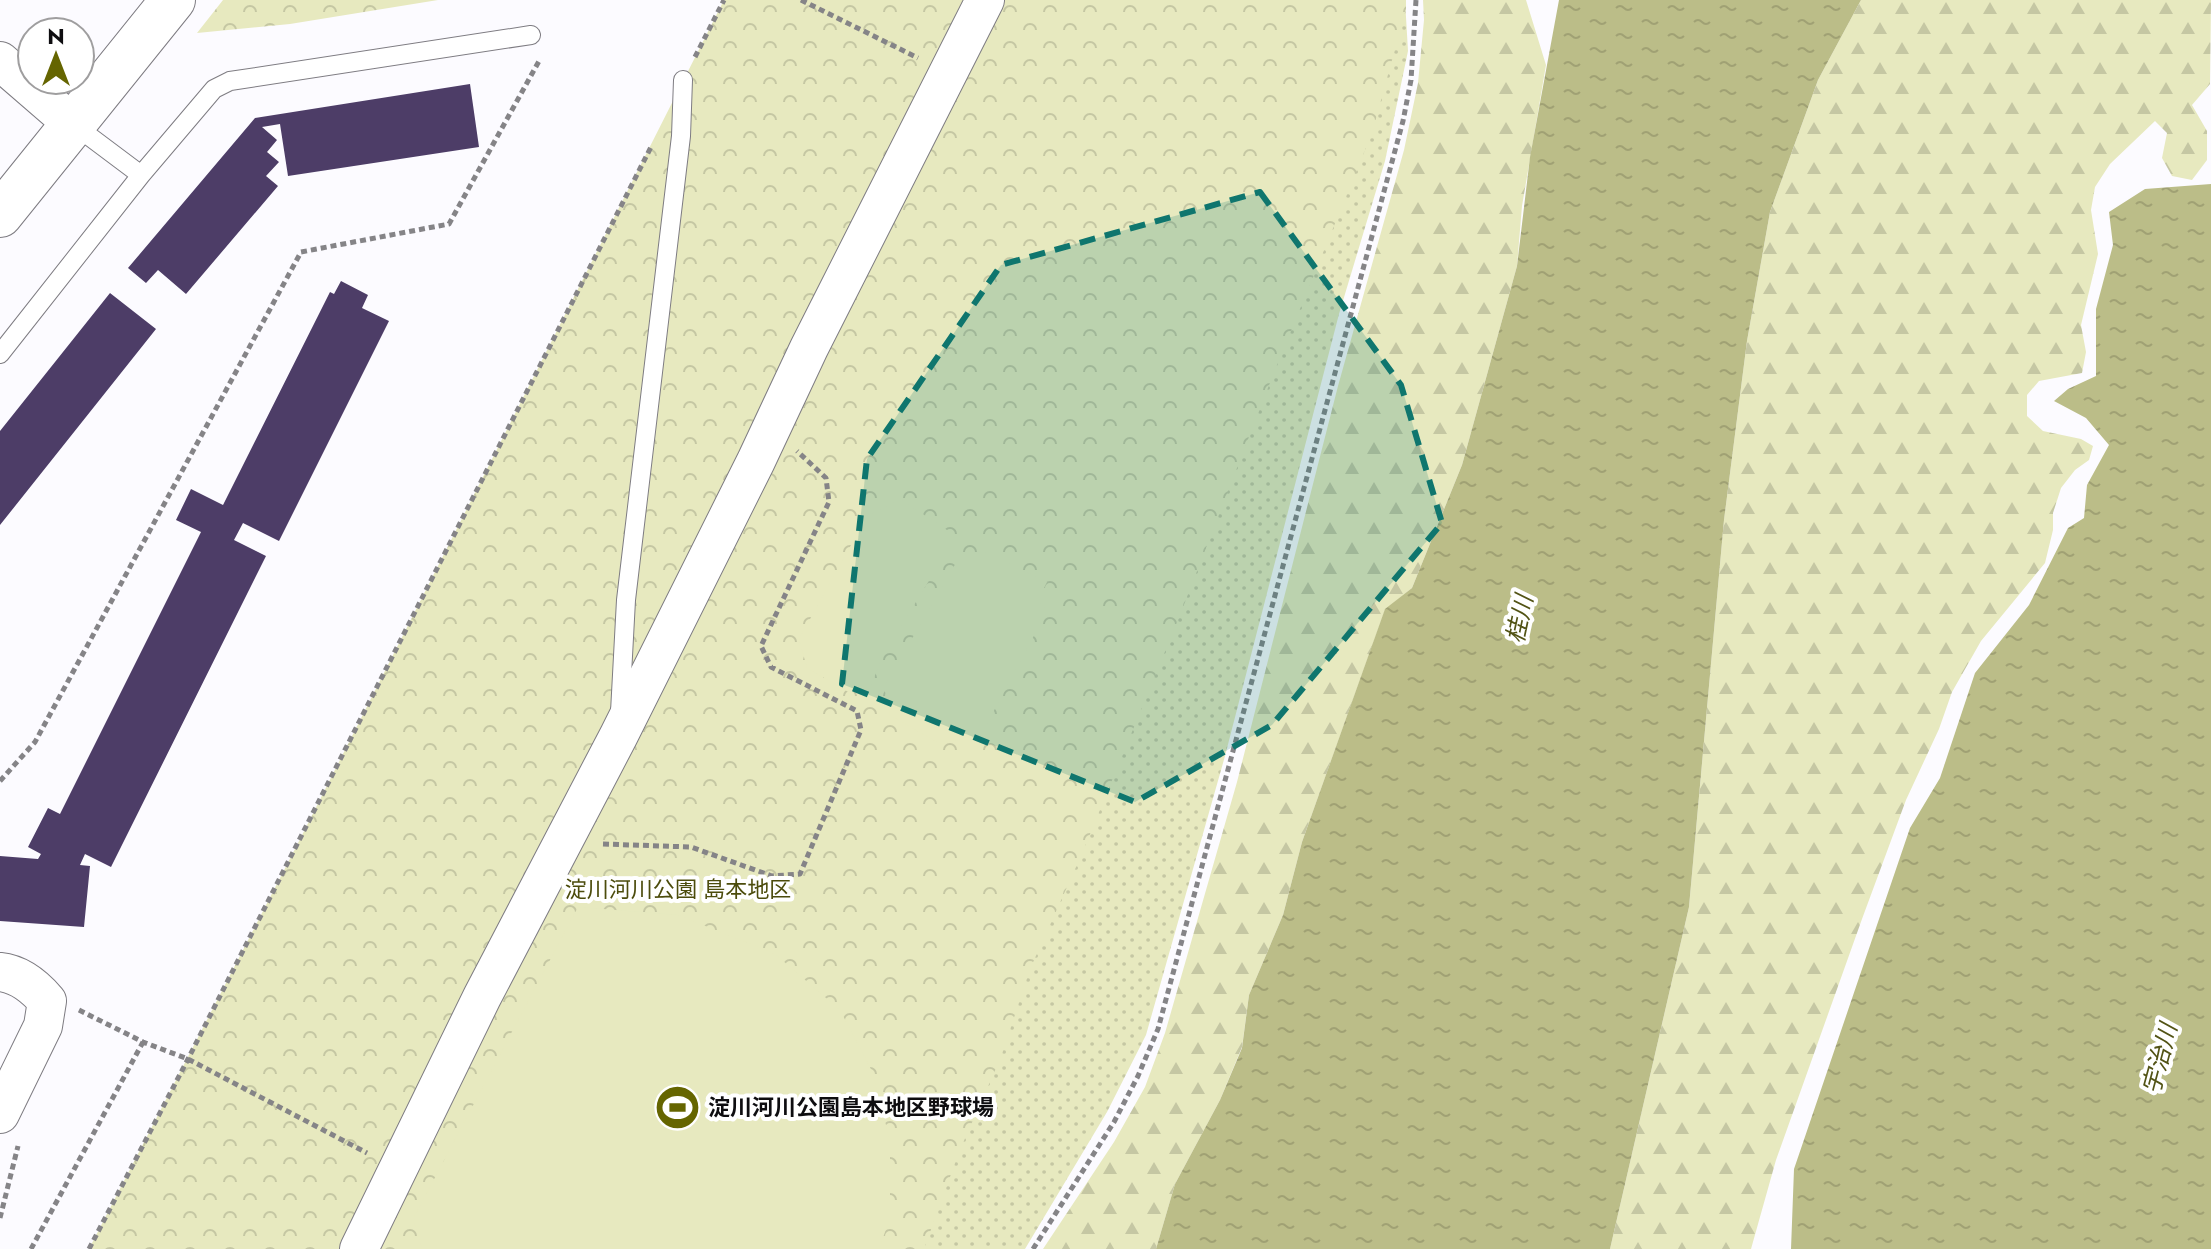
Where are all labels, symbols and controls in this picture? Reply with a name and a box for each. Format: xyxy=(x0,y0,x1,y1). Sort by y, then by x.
north arrow xyxy=(16,16,96,96)
text: N xyxy=(47,20,65,52)
water label: 桂川 xyxy=(1497,589,1542,646)
park label: 淀川河川公園 島本地区 xyxy=(565,873,791,905)
water label: 宇治川 xyxy=(2133,1017,2187,1098)
sports icon: 淀川河川公園島本地区野球場 xyxy=(653,1083,701,1131)
place label: 淀川河川公園島本地区野球場 xyxy=(708,1091,994,1123)

